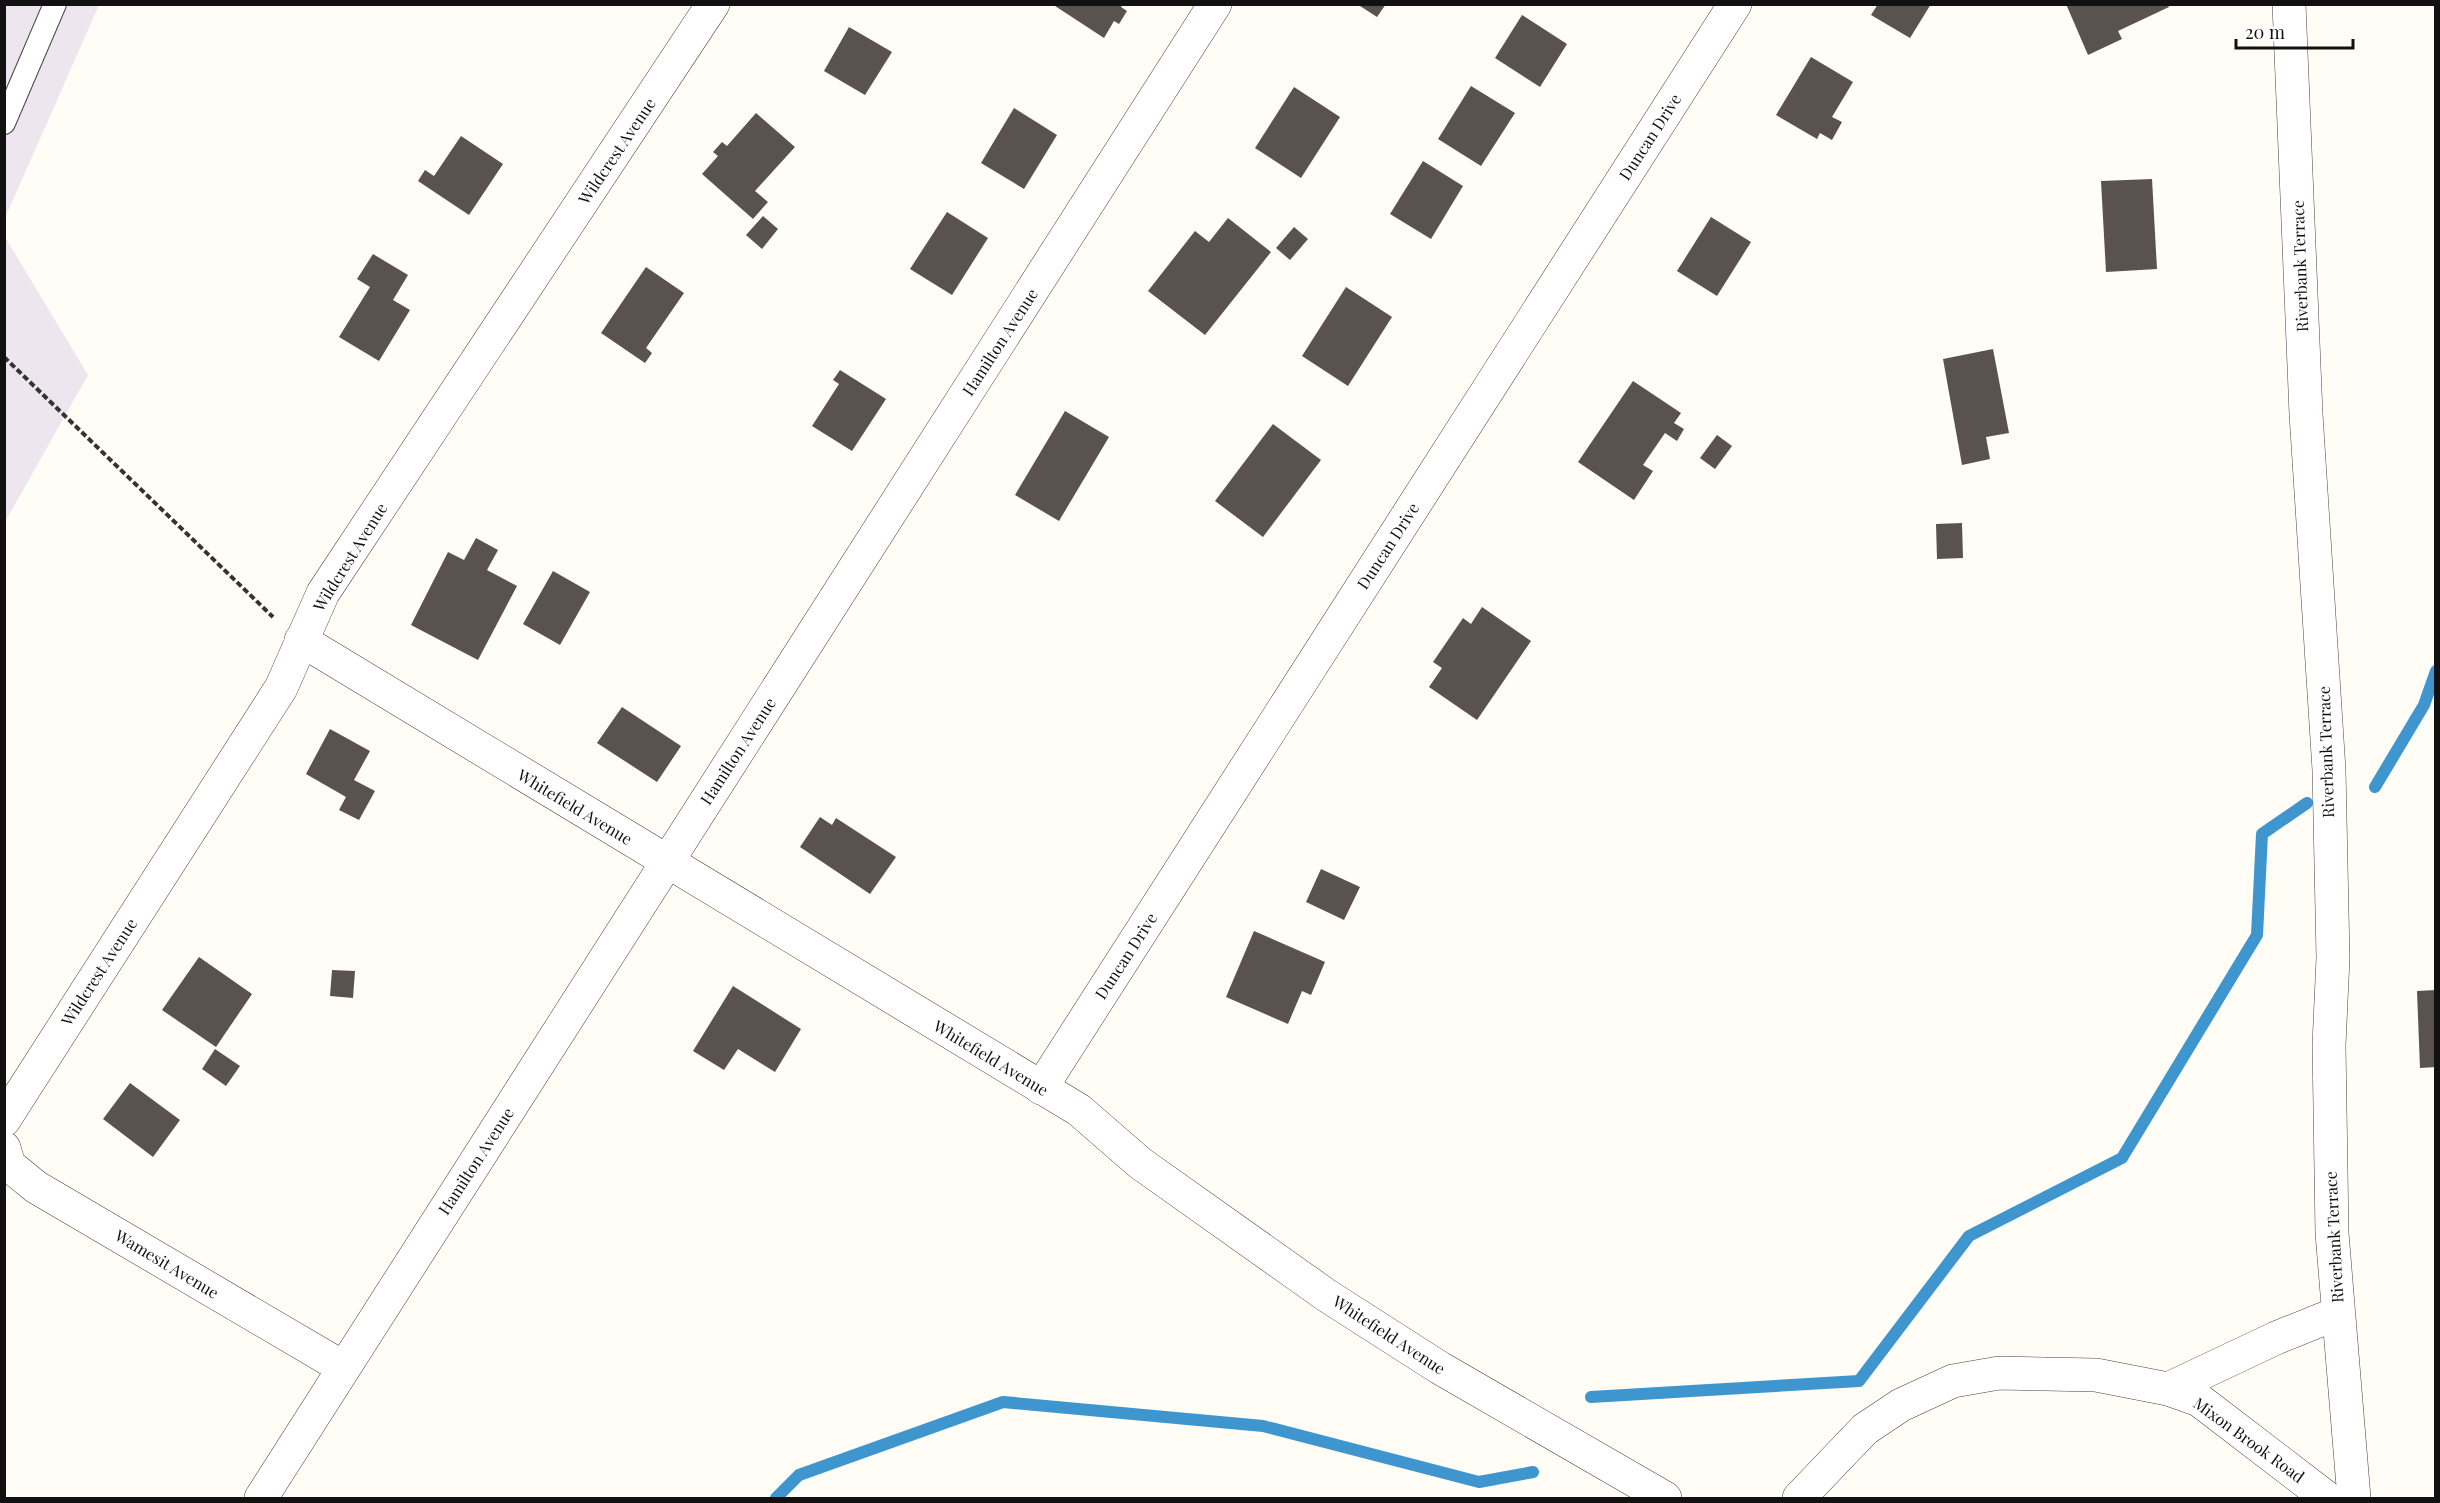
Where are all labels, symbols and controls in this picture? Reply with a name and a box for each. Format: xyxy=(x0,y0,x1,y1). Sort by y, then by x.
scale bar xyxy=(2236,12,2353,50)
text: 20 m xyxy=(2245,20,2285,44)
street label: Duncan Drive xyxy=(1614,90,1685,184)
street label: Wildcrest Avenue xyxy=(573,93,660,209)
street label: Riverbank Terrace xyxy=(2287,200,2312,332)
street label: Hamilton Avenue xyxy=(957,284,1042,399)
street label: Wildcrest Avenue xyxy=(307,499,391,616)
street label: Duncan Drive xyxy=(1352,499,1423,593)
street label: Riverbank Terrace xyxy=(2313,686,2338,818)
street label: Hamilton Avenue xyxy=(695,693,780,808)
street label: Whitefield Avenue xyxy=(513,764,636,849)
street label: Duncan Drive xyxy=(1090,909,1161,1003)
street label: Wildcrest Avenue xyxy=(55,914,141,1030)
street label: Whitefield Avenue xyxy=(929,1015,1052,1100)
street label: Hamilton Avenue xyxy=(433,1103,518,1218)
street label: Riverbank Terrace xyxy=(2320,1171,2347,1303)
street label: Wamesit Avenue xyxy=(111,1224,223,1303)
street label: Whitefield Avenue xyxy=(1328,1290,1450,1379)
street label: Mixon Brook Road xyxy=(2190,1392,2309,1487)

